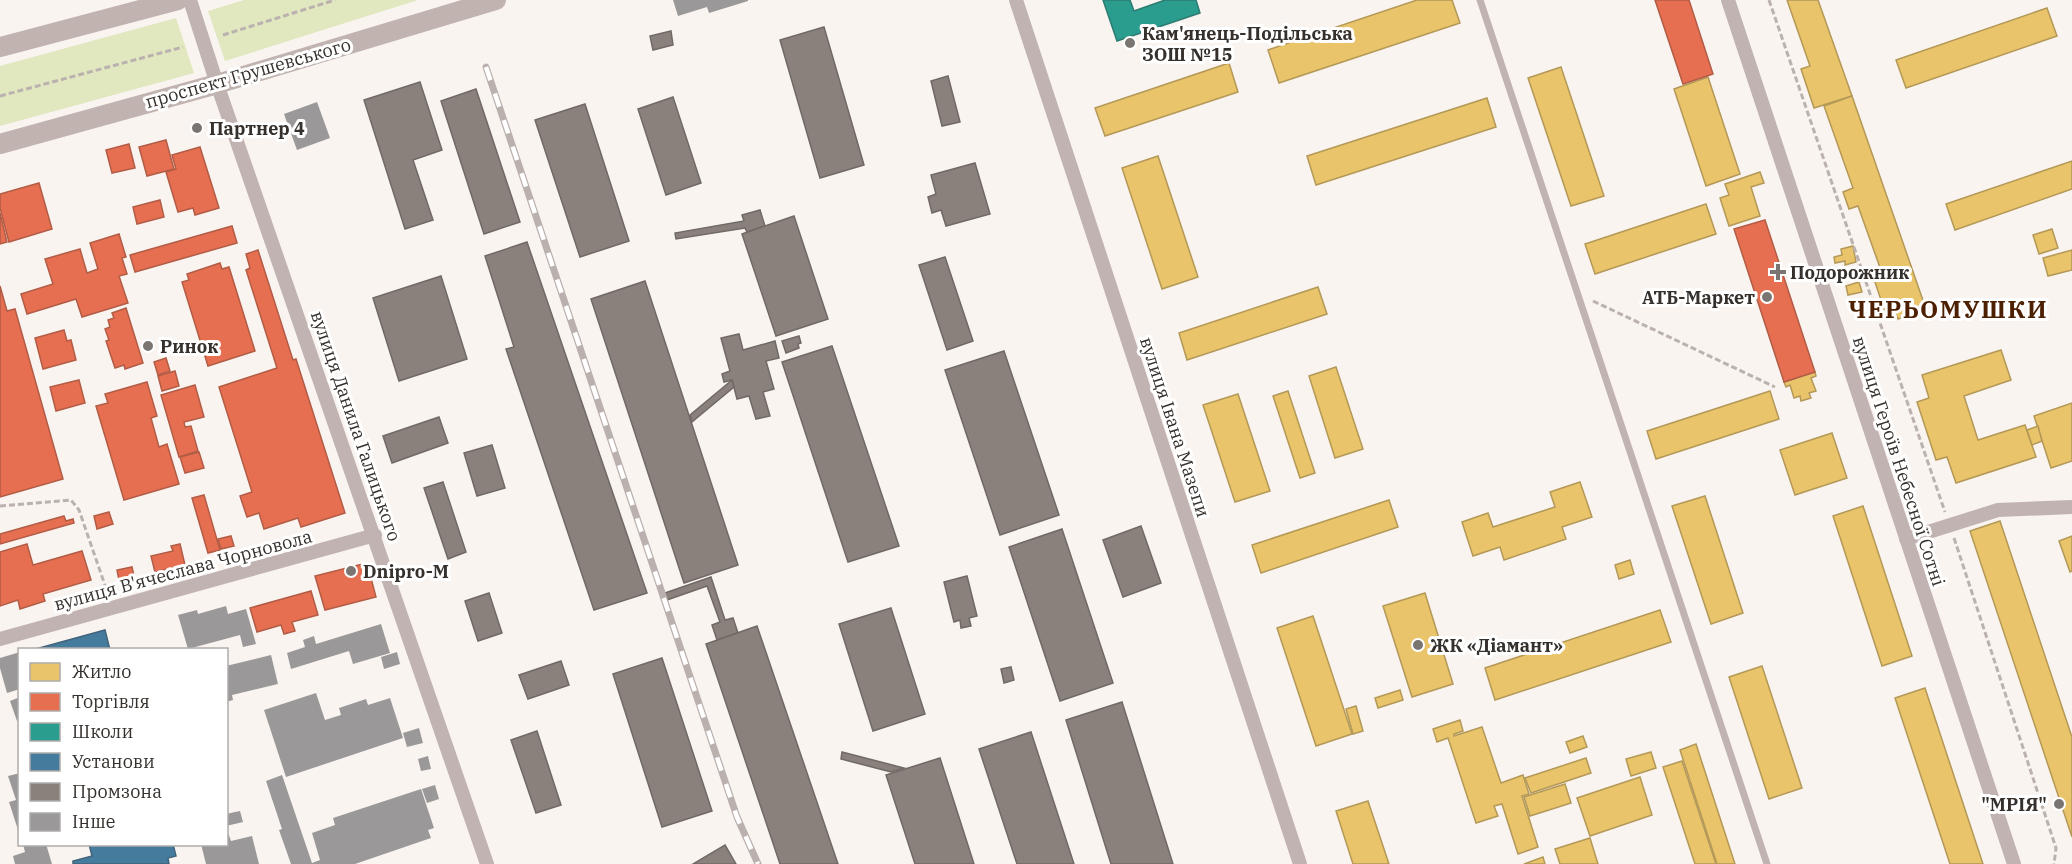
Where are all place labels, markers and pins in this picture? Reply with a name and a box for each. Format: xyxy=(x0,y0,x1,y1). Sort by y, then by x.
place label: Кам'янець-Подільська ЗОШ №15 xyxy=(1142,22,1353,66)
marker: Кам'янець-Подільська ЗОШ №15 xyxy=(1123,36,1137,50)
place label: Партнер 4 xyxy=(209,117,305,140)
marker: Партнер 4 xyxy=(190,121,204,135)
place label: Подорожник xyxy=(1790,261,1909,284)
marker: Подорожник xyxy=(1771,265,1785,279)
place label: АТБ-Маркет xyxy=(1642,286,1755,309)
marker: АТБ-Маркет xyxy=(1760,290,1774,304)
place label: Ринок xyxy=(160,335,218,358)
marker: Ринок xyxy=(141,339,155,353)
place label: Dnipro-M xyxy=(363,560,449,583)
marker: Dnipro-M xyxy=(344,564,358,578)
place label: ЖК «Діамант» xyxy=(1430,634,1563,657)
marker: ЖК «Діамант» xyxy=(1411,638,1425,652)
place label: "МРІЯ" xyxy=(1981,793,2047,816)
marker: "МРІЯ" xyxy=(2052,797,2066,811)

